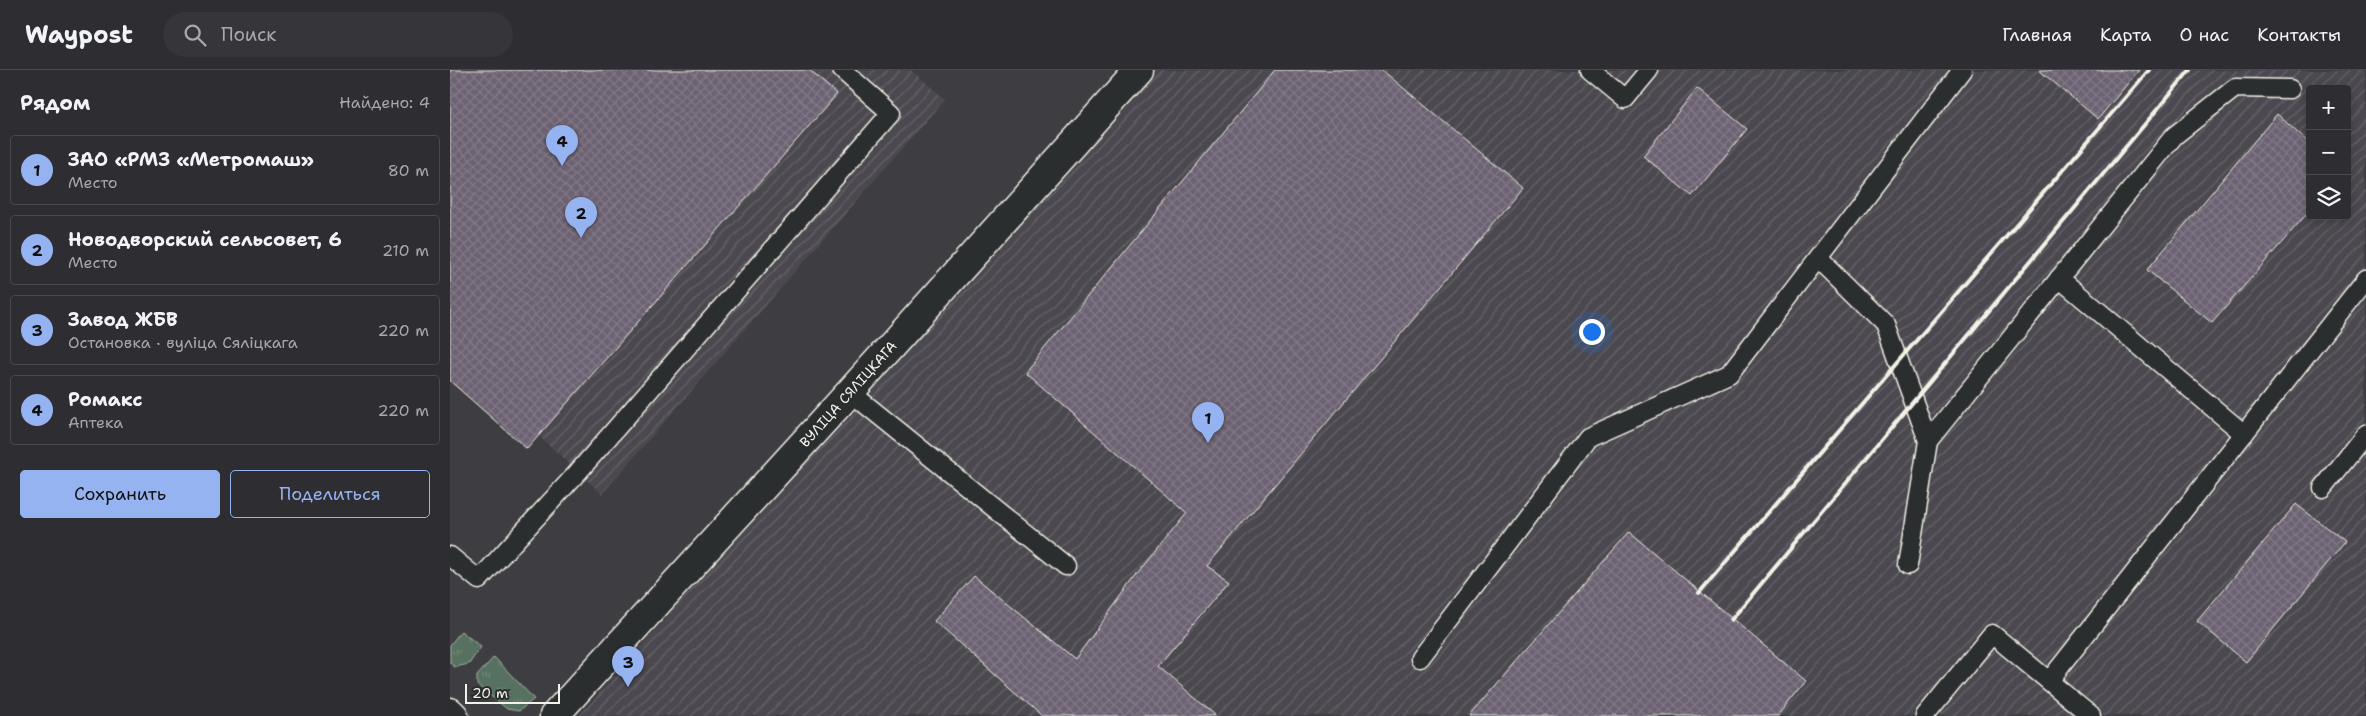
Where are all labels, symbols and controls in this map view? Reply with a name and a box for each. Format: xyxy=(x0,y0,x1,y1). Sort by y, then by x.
search box xyxy=(163,12,513,57)
text: Waypost xyxy=(25,19,133,51)
icon: search xyxy=(181,21,209,49)
text: Поиск xyxy=(221,22,276,47)
text: Главная xyxy=(2002,23,2072,47)
text: Карта xyxy=(2100,23,2152,47)
text: О нас xyxy=(2180,23,2229,47)
text: Контакты xyxy=(2257,23,2341,47)
map controls xyxy=(2306,85,2351,220)
button: + xyxy=(2306,85,2351,130)
text: Рядом xyxy=(20,89,90,117)
text: Найдено: 4 xyxy=(339,92,430,113)
pin: 4 xyxy=(546,125,578,166)
button: − xyxy=(2306,130,2351,175)
text: ЗАО «РМЗ «Метромаш» xyxy=(68,147,314,172)
text: 1 xyxy=(33,160,41,181)
text: 80 m xyxy=(388,160,429,181)
text: Место xyxy=(68,172,118,193)
button: layers xyxy=(2306,175,2351,220)
pin: 2 xyxy=(565,197,597,238)
text: Новодворский сельсовет, 6 xyxy=(68,227,342,252)
text: 2 xyxy=(31,240,43,261)
text: 210 m xyxy=(382,240,429,261)
text: Место xyxy=(68,252,118,273)
text: Завод ЖБВ xyxy=(68,307,178,332)
your location xyxy=(1579,319,1605,345)
text: 3 xyxy=(31,320,43,341)
text: 220 m xyxy=(377,320,429,341)
text: Остановка · вуліца Сяліцкага xyxy=(68,332,298,353)
street label: ВУЛІЦА СЯЛІЦКАГА xyxy=(796,337,900,451)
text: Ромакс xyxy=(68,387,143,412)
text: 4 xyxy=(31,400,43,421)
text: 220 m xyxy=(377,400,429,421)
pin: 1 xyxy=(1192,402,1224,443)
text: Аптека xyxy=(68,412,123,433)
button: Сохранить xyxy=(20,470,220,518)
button: Поделиться xyxy=(230,470,430,518)
pin: 3 xyxy=(612,646,644,687)
scale bar xyxy=(465,681,560,704)
text: 20 m xyxy=(472,684,508,702)

